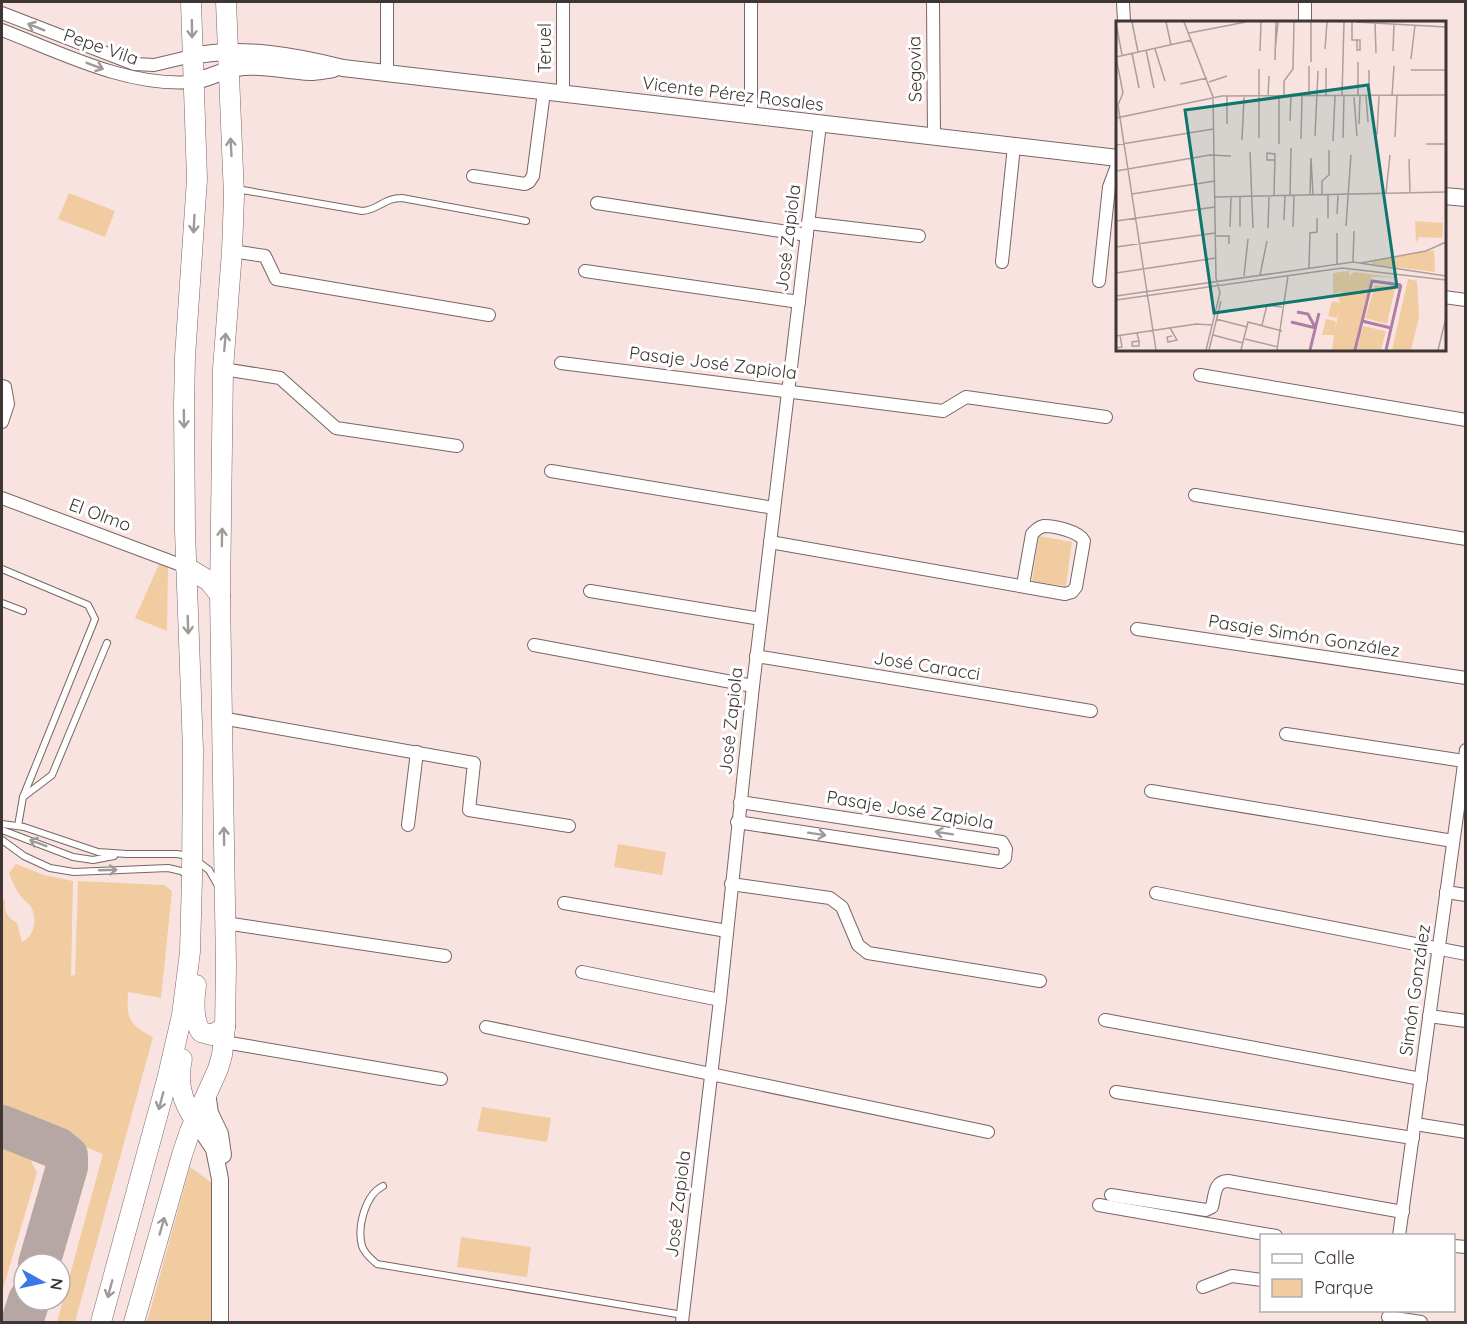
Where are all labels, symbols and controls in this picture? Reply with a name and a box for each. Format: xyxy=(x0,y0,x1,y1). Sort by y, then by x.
one-way arrow xyxy=(186,18,197,38)
one-way arrow xyxy=(28,21,46,32)
inset map xyxy=(1116,21,1446,351)
street label: Pepe Vila xyxy=(61,23,142,70)
street label: Teruel xyxy=(533,23,556,73)
street label: Segovia xyxy=(902,36,927,102)
one-way arrow xyxy=(86,61,104,72)
street label: Vicente Pérez Rosales xyxy=(641,71,825,116)
one-way arrow xyxy=(226,138,237,158)
street label: José Zapiola xyxy=(770,183,805,293)
one-way arrow xyxy=(189,214,200,234)
one-way arrow xyxy=(220,333,231,353)
street label: Pasaje José Zapiola xyxy=(628,341,798,384)
one-way arrow xyxy=(178,408,190,428)
street label: El Olmo xyxy=(66,493,134,536)
one-way arrow xyxy=(216,527,228,547)
street label: Pasaje Simón González xyxy=(1207,609,1401,662)
one-way arrow xyxy=(183,615,194,635)
street label: José Caracci xyxy=(872,646,982,685)
street label: José Zapiola xyxy=(713,666,748,776)
street label: Pasaje José Zapiola xyxy=(825,785,995,834)
one-way arrow xyxy=(218,826,229,846)
one-way arrow xyxy=(806,828,826,839)
one-way arrow xyxy=(935,828,955,839)
one-way arrow xyxy=(29,837,47,848)
one-way arrow xyxy=(98,864,118,875)
street label: Simón González xyxy=(1394,923,1435,1057)
one-way arrow xyxy=(155,1092,166,1111)
street label: José Zapiola xyxy=(660,1149,695,1259)
one-way arrow xyxy=(157,1217,168,1236)
legend xyxy=(1260,1234,1455,1312)
text: Calle xyxy=(1314,1246,1355,1269)
north arrow xyxy=(12,1252,72,1312)
text: Parque xyxy=(1314,1276,1373,1299)
text: N xyxy=(46,1277,68,1291)
one-way arrow xyxy=(103,1280,115,1299)

